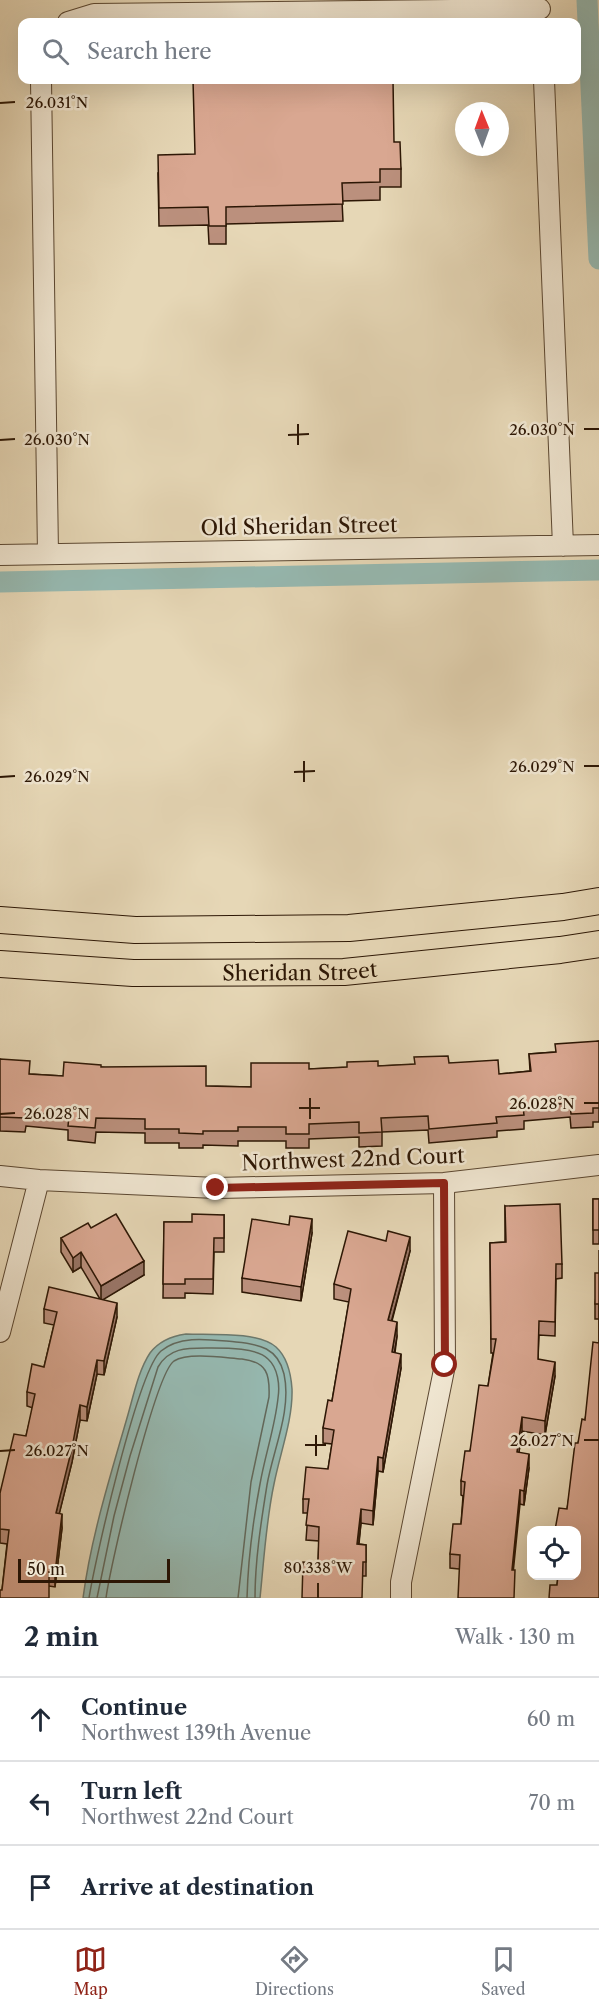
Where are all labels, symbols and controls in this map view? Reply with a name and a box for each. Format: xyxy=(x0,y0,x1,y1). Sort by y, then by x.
search box xyxy=(18,18,581,84)
icon: search xyxy=(39,35,72,68)
text: Search here xyxy=(87,38,212,65)
text: 26.031°N xyxy=(26,93,88,112)
north arrow xyxy=(455,102,509,156)
text: 26.030°N xyxy=(509,420,575,439)
text: 26.030°N xyxy=(24,430,90,449)
street label: Old Sheridan Street xyxy=(200,512,398,540)
text: 26.029°N xyxy=(509,757,575,776)
text: 26.029°N xyxy=(24,767,90,786)
street label: Sheridan Street xyxy=(222,956,379,985)
text: 26.028°N xyxy=(509,1094,575,1113)
text: 26.028°N xyxy=(24,1104,90,1123)
street label: Northwest 22nd Court xyxy=(241,1143,465,1175)
route end xyxy=(202,1174,228,1200)
route start xyxy=(431,1351,457,1377)
text: 26.027°N xyxy=(510,1431,574,1450)
text: 26.027°N xyxy=(25,1441,89,1460)
map controls xyxy=(527,1526,581,1580)
button: locate xyxy=(527,1526,581,1580)
scale bar xyxy=(18,1556,170,1584)
text: 80.338°W xyxy=(284,1558,353,1577)
text: 50 m xyxy=(27,1559,65,1579)
text: 2 min xyxy=(24,1621,99,1653)
text: Walk · 130 m xyxy=(455,1625,575,1649)
text: Continue xyxy=(81,1694,187,1721)
icon: ahead xyxy=(24,1703,57,1736)
text: 60 m xyxy=(527,1707,575,1731)
text: Northwest 139th Avenue xyxy=(81,1721,311,1745)
text: Turn left xyxy=(81,1778,182,1805)
icon: left xyxy=(24,1787,57,1820)
text: 70 m xyxy=(529,1791,575,1815)
text: Northwest 22nd Court xyxy=(81,1805,294,1829)
icon: arrive xyxy=(24,1871,57,1904)
text: Arrive at destination xyxy=(81,1874,314,1901)
tab: Map xyxy=(74,1943,108,1999)
tab: Directions xyxy=(255,1943,334,1999)
tab: Saved xyxy=(481,1943,525,1999)

